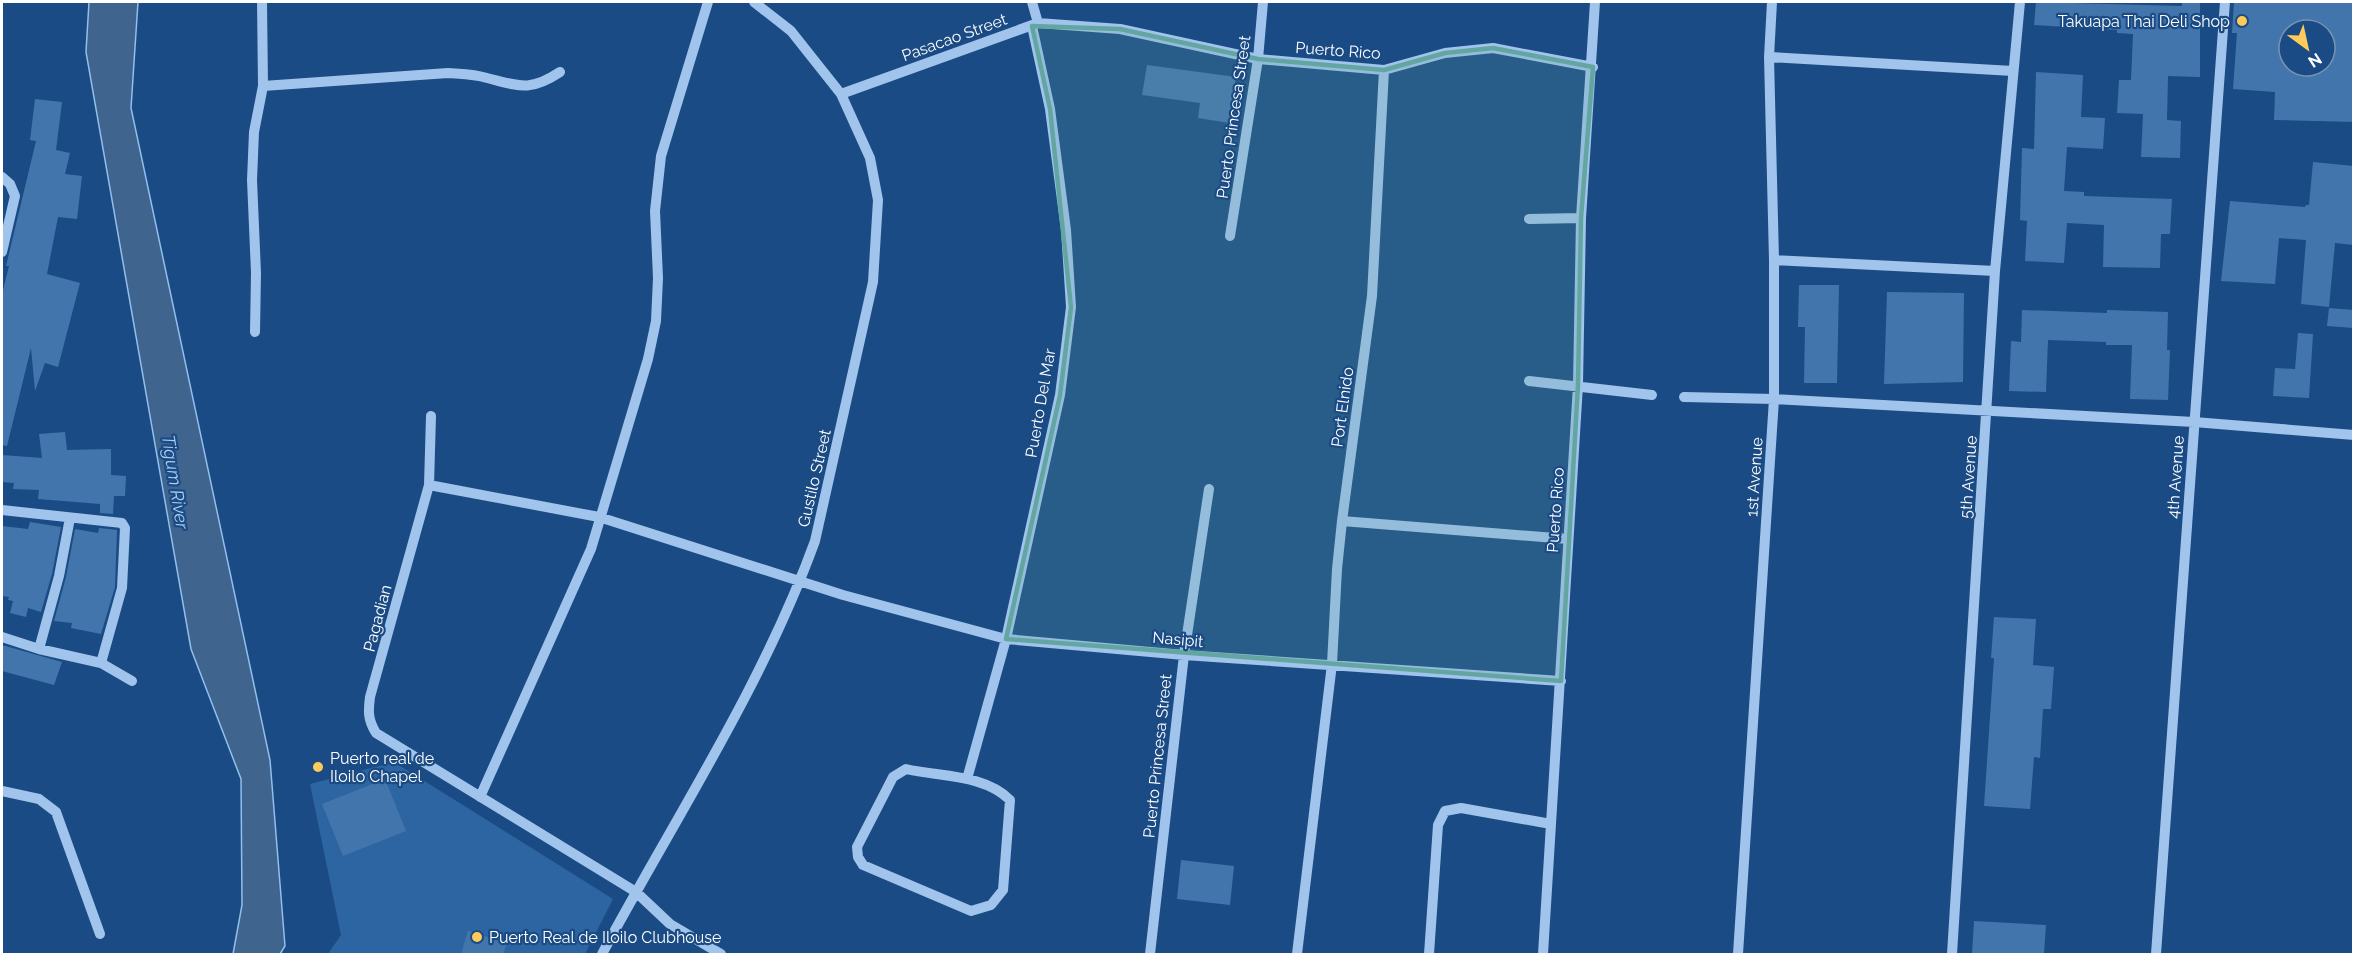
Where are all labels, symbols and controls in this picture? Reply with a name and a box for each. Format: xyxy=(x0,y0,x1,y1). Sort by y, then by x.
street label: Pasacao Street xyxy=(899,9,1010,65)
place label: Takuapa Thai Deli Shop xyxy=(2058,12,2230,31)
marker: Takuapa Thai Deli Shop xyxy=(2235,14,2249,28)
north arrow xyxy=(2277,18,2337,78)
street label: Puerto Princesa Street xyxy=(1213,34,1254,200)
street label: Puerto Rico xyxy=(1295,38,1381,63)
text: N xyxy=(2305,49,2325,71)
street label: Puerto Del Mar xyxy=(1022,347,1059,459)
street label: Port Elnido xyxy=(1327,366,1358,448)
street label: Gustilo Street xyxy=(794,427,835,529)
water label: Tigum River xyxy=(158,433,193,531)
street label: 5th Avenue xyxy=(1956,435,1981,519)
street label: 4th Avenue xyxy=(2163,435,2188,519)
street label: 1st Avenue xyxy=(1742,437,1767,517)
street label: Puerto Rico xyxy=(1543,467,1568,553)
street label: Pagadian xyxy=(359,582,396,654)
street label: Nasipit xyxy=(1152,628,1205,651)
street label: Puerto Princesa Street xyxy=(1139,673,1176,839)
place label: Puerto real de Iloilo Chapel xyxy=(330,749,434,786)
marker: Puerto real de Iloilo Chapel xyxy=(311,760,325,774)
place label: Puerto Real de Iloilo Clubhouse xyxy=(489,928,721,947)
marker: Puerto Real de Iloilo Clubhouse xyxy=(470,930,484,944)

